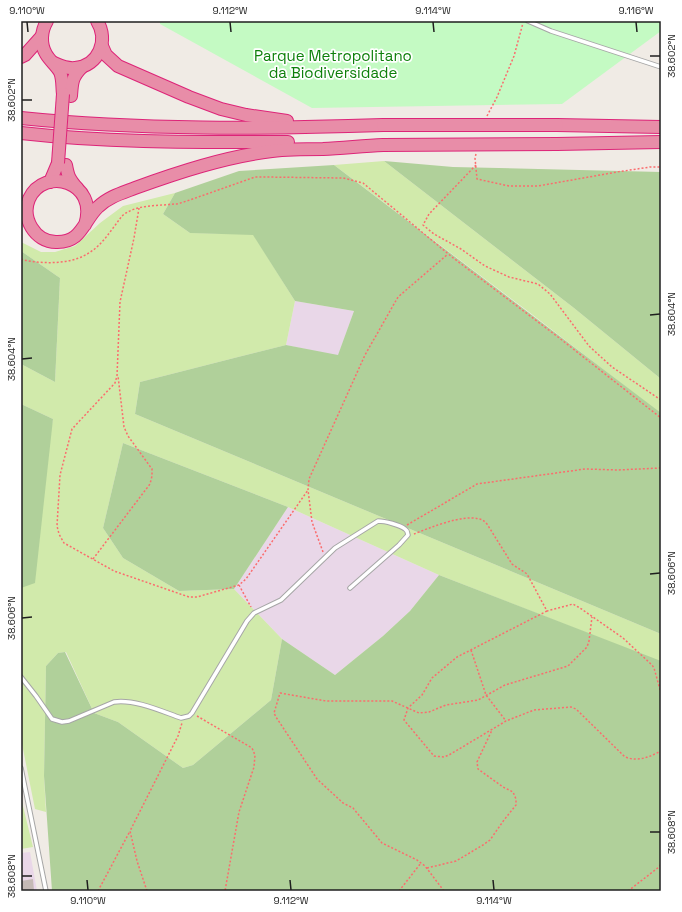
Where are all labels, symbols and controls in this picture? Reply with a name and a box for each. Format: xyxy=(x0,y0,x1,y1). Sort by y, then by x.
text: 9.110°W xyxy=(9,4,45,17)
text: 9.112°W xyxy=(212,4,248,17)
text: 9.114°W xyxy=(415,4,451,17)
text: 9.116°W xyxy=(618,4,654,17)
text: 38.602°N xyxy=(665,34,678,78)
park label: Parque Metropolitano da Biodiversidade xyxy=(254,46,412,82)
text: 38.602°N xyxy=(5,78,18,122)
text: 38.604°N xyxy=(665,292,678,336)
text: 38.604°N xyxy=(5,337,18,381)
text: 38.606°N xyxy=(665,551,678,595)
text: 38.606°N xyxy=(5,596,18,640)
text: 38.608°N xyxy=(665,810,678,854)
text: 38.608°N xyxy=(5,854,18,898)
text: 9.110°W xyxy=(70,894,106,907)
text: 9.112°W xyxy=(273,894,309,907)
text: 9.114°W xyxy=(476,894,512,907)

